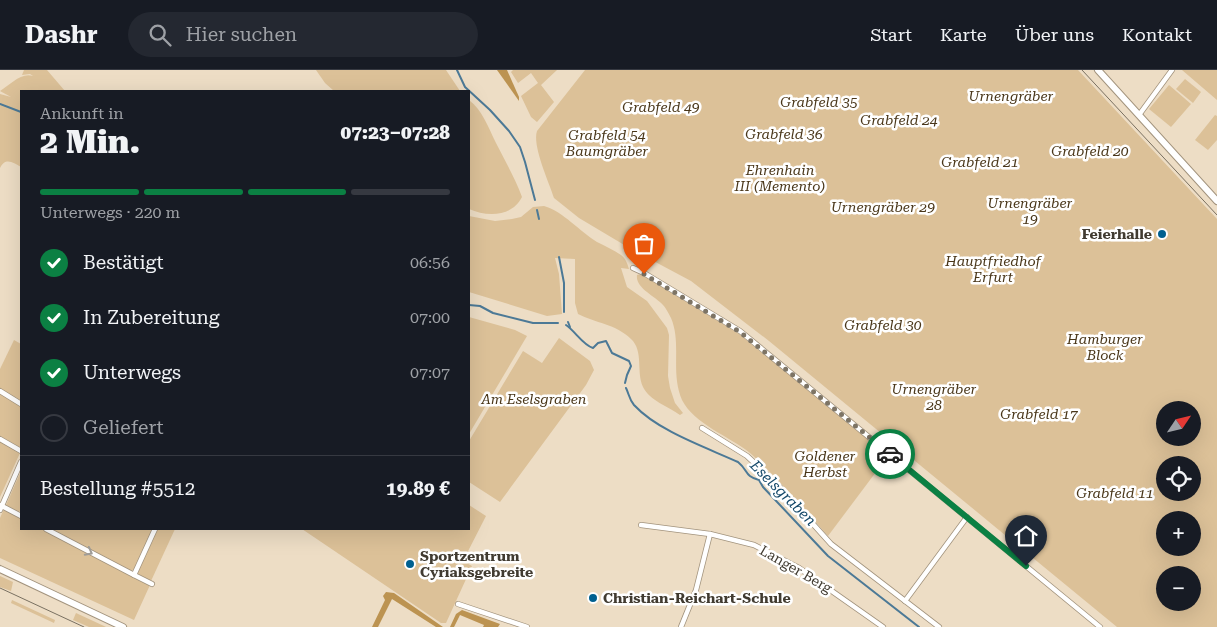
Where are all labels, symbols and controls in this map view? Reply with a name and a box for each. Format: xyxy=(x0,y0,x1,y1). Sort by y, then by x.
search box xyxy=(128,12,478,57)
text: Dashr xyxy=(25,21,98,49)
icon: search xyxy=(146,21,174,49)
text: Hier suchen xyxy=(186,23,297,46)
text: Start xyxy=(870,24,912,45)
text: Karte xyxy=(940,24,987,45)
text: Über uns xyxy=(1015,24,1094,45)
text: Kontakt xyxy=(1122,24,1192,45)
park label: Urnengräber xyxy=(969,88,1053,104)
park label: Grabfeld 35 xyxy=(780,94,858,110)
park label: Grabfeld 49 xyxy=(622,99,700,115)
text: Ankunft in xyxy=(40,104,124,123)
park label: Grabfeld 24 xyxy=(860,112,938,128)
text: 07:23–07:28 xyxy=(341,121,450,144)
text: 2 Min. xyxy=(40,123,140,161)
park label: Grabfeld 36 xyxy=(745,126,823,142)
park label: Grabfeld 54 Baumgräber xyxy=(565,127,648,159)
park label: Grabfeld 20 xyxy=(1051,143,1129,159)
park label: Grabfeld 21 xyxy=(941,154,1019,170)
park label: Ehrenhain III (Memento) xyxy=(734,162,825,194)
park label: Urnengräber 19 xyxy=(988,195,1072,227)
park label: Urnengräber 29 xyxy=(831,199,935,215)
text: Unterwegs · 220 m xyxy=(40,203,180,222)
pin xyxy=(623,223,665,274)
place label: Feierhalle xyxy=(1082,226,1152,242)
marker: Feierhalle xyxy=(1156,228,1168,240)
icon: bag xyxy=(630,230,658,258)
icon: check xyxy=(40,249,68,277)
text: Bestätigt xyxy=(83,251,164,274)
text: 06:56 xyxy=(410,253,450,272)
park label: Hauptfriedhof Erfurt xyxy=(944,253,1043,285)
icon: check xyxy=(40,304,68,332)
text: In Zubereitung xyxy=(83,306,220,329)
text: 07:00 xyxy=(410,308,450,327)
park label: Grabfeld 30 xyxy=(844,317,922,333)
park label: Hamburger Block xyxy=(1066,331,1143,363)
icon: check xyxy=(40,359,68,387)
text: Unterwegs xyxy=(83,361,181,384)
text: 07:07 xyxy=(410,363,450,382)
park label: Urnengräber 28 xyxy=(892,381,976,413)
park label: Am Eselsgraben xyxy=(481,391,587,407)
north arrow xyxy=(1156,401,1201,446)
map controls xyxy=(1156,401,1201,611)
park label: Grabfeld 17 xyxy=(1000,406,1079,422)
text: Geliefert xyxy=(83,416,164,439)
courier xyxy=(865,429,915,479)
icon: car xyxy=(876,440,904,468)
park label: Goldener Herbst xyxy=(795,448,856,480)
water label: Eselsgraben xyxy=(746,456,820,530)
button: locate xyxy=(1156,456,1201,501)
text: Bestellung #5512 xyxy=(40,477,195,500)
text: 19.89 € xyxy=(386,477,450,500)
park label: Grabfeld 11 xyxy=(1076,485,1154,501)
button: + xyxy=(1156,511,1201,556)
pin xyxy=(1005,515,1047,566)
icon: home xyxy=(1012,522,1040,550)
street label: Langer Berg xyxy=(757,542,835,596)
one-way arrow xyxy=(84,545,93,555)
place label: Sportzentrum Cyriaksgebreite xyxy=(420,548,533,580)
marker: Sportzentrum Cyriaksgebreite xyxy=(404,558,416,570)
button: − xyxy=(1156,566,1201,611)
place label: Christian-Reichart-Schule xyxy=(603,590,791,606)
marker: Christian-Reichart-Schule xyxy=(587,592,599,604)

